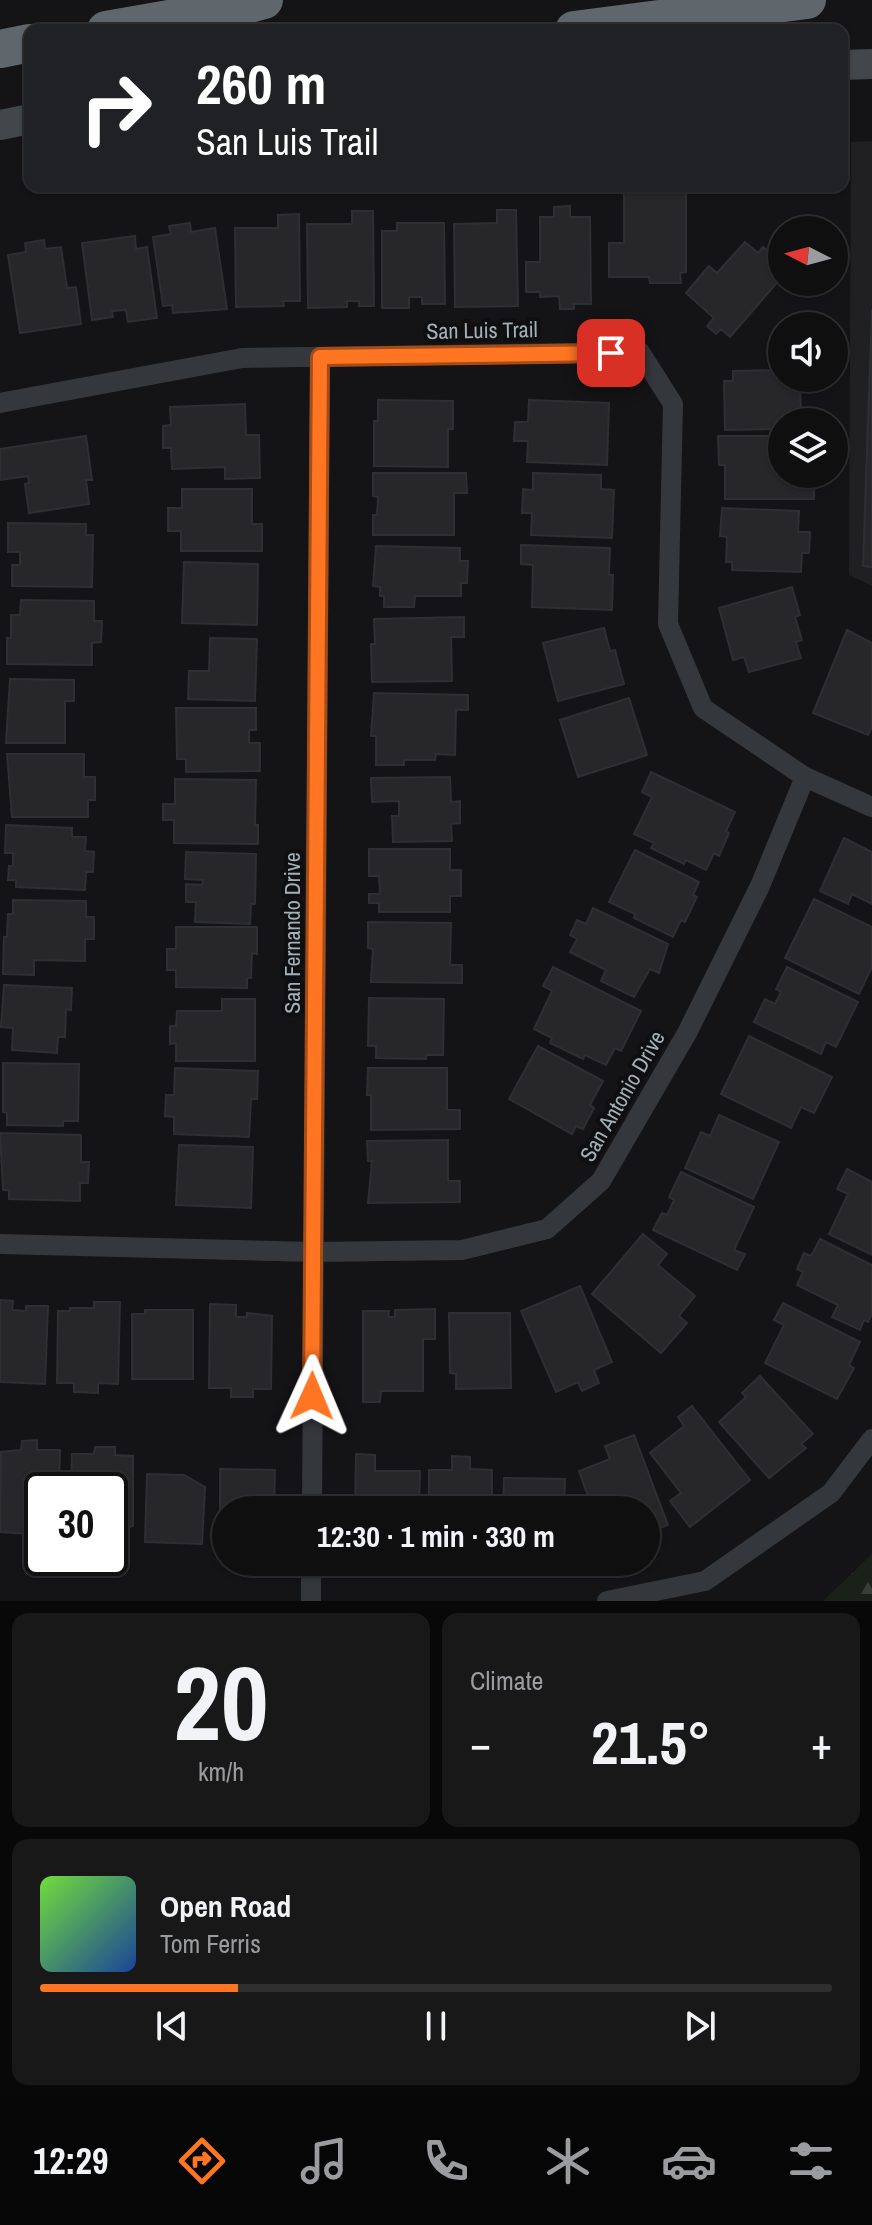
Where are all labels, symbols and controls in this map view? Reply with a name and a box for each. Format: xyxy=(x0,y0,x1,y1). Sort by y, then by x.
text: 260 m xyxy=(196,46,326,121)
icon: right xyxy=(64,56,168,160)
text: San Luis Trail xyxy=(196,118,378,166)
north arrow xyxy=(768,216,848,296)
map controls xyxy=(768,216,848,488)
button: sound xyxy=(768,312,848,392)
street label: San Luis Trail xyxy=(426,314,538,346)
pin xyxy=(577,319,645,387)
icon: arrive xyxy=(589,331,633,375)
button: layers xyxy=(768,408,848,488)
street label: San Fernando Drive xyxy=(277,852,307,1014)
street label: San Antonio Drive xyxy=(572,1025,672,1167)
position arrow xyxy=(270,1354,354,1438)
speed limit sign: 30 xyxy=(24,1472,128,1576)
text: 12:30 · 1 min · 330 m xyxy=(317,1516,555,1556)
text: 20 xyxy=(174,1632,268,1772)
text: Climate xyxy=(470,1663,543,1698)
text: 21.5° xyxy=(591,1702,711,1783)
text: − xyxy=(470,1713,491,1773)
text: + xyxy=(811,1713,832,1773)
text: km/h xyxy=(198,1754,244,1789)
text: Open Road xyxy=(160,1886,291,1926)
text: Tom Ferris xyxy=(160,1926,261,1961)
icon: previous xyxy=(150,2004,194,2048)
icon: pause xyxy=(414,2004,458,2048)
icon: next xyxy=(678,2004,722,2048)
icon: directions xyxy=(174,2133,230,2189)
icon: music xyxy=(296,2133,352,2189)
icon: phone xyxy=(418,2133,474,2189)
icon: climate xyxy=(540,2133,596,2189)
icon: car xyxy=(661,2133,717,2189)
icon: filters xyxy=(783,2133,839,2189)
text: 12:29 xyxy=(33,2137,108,2185)

